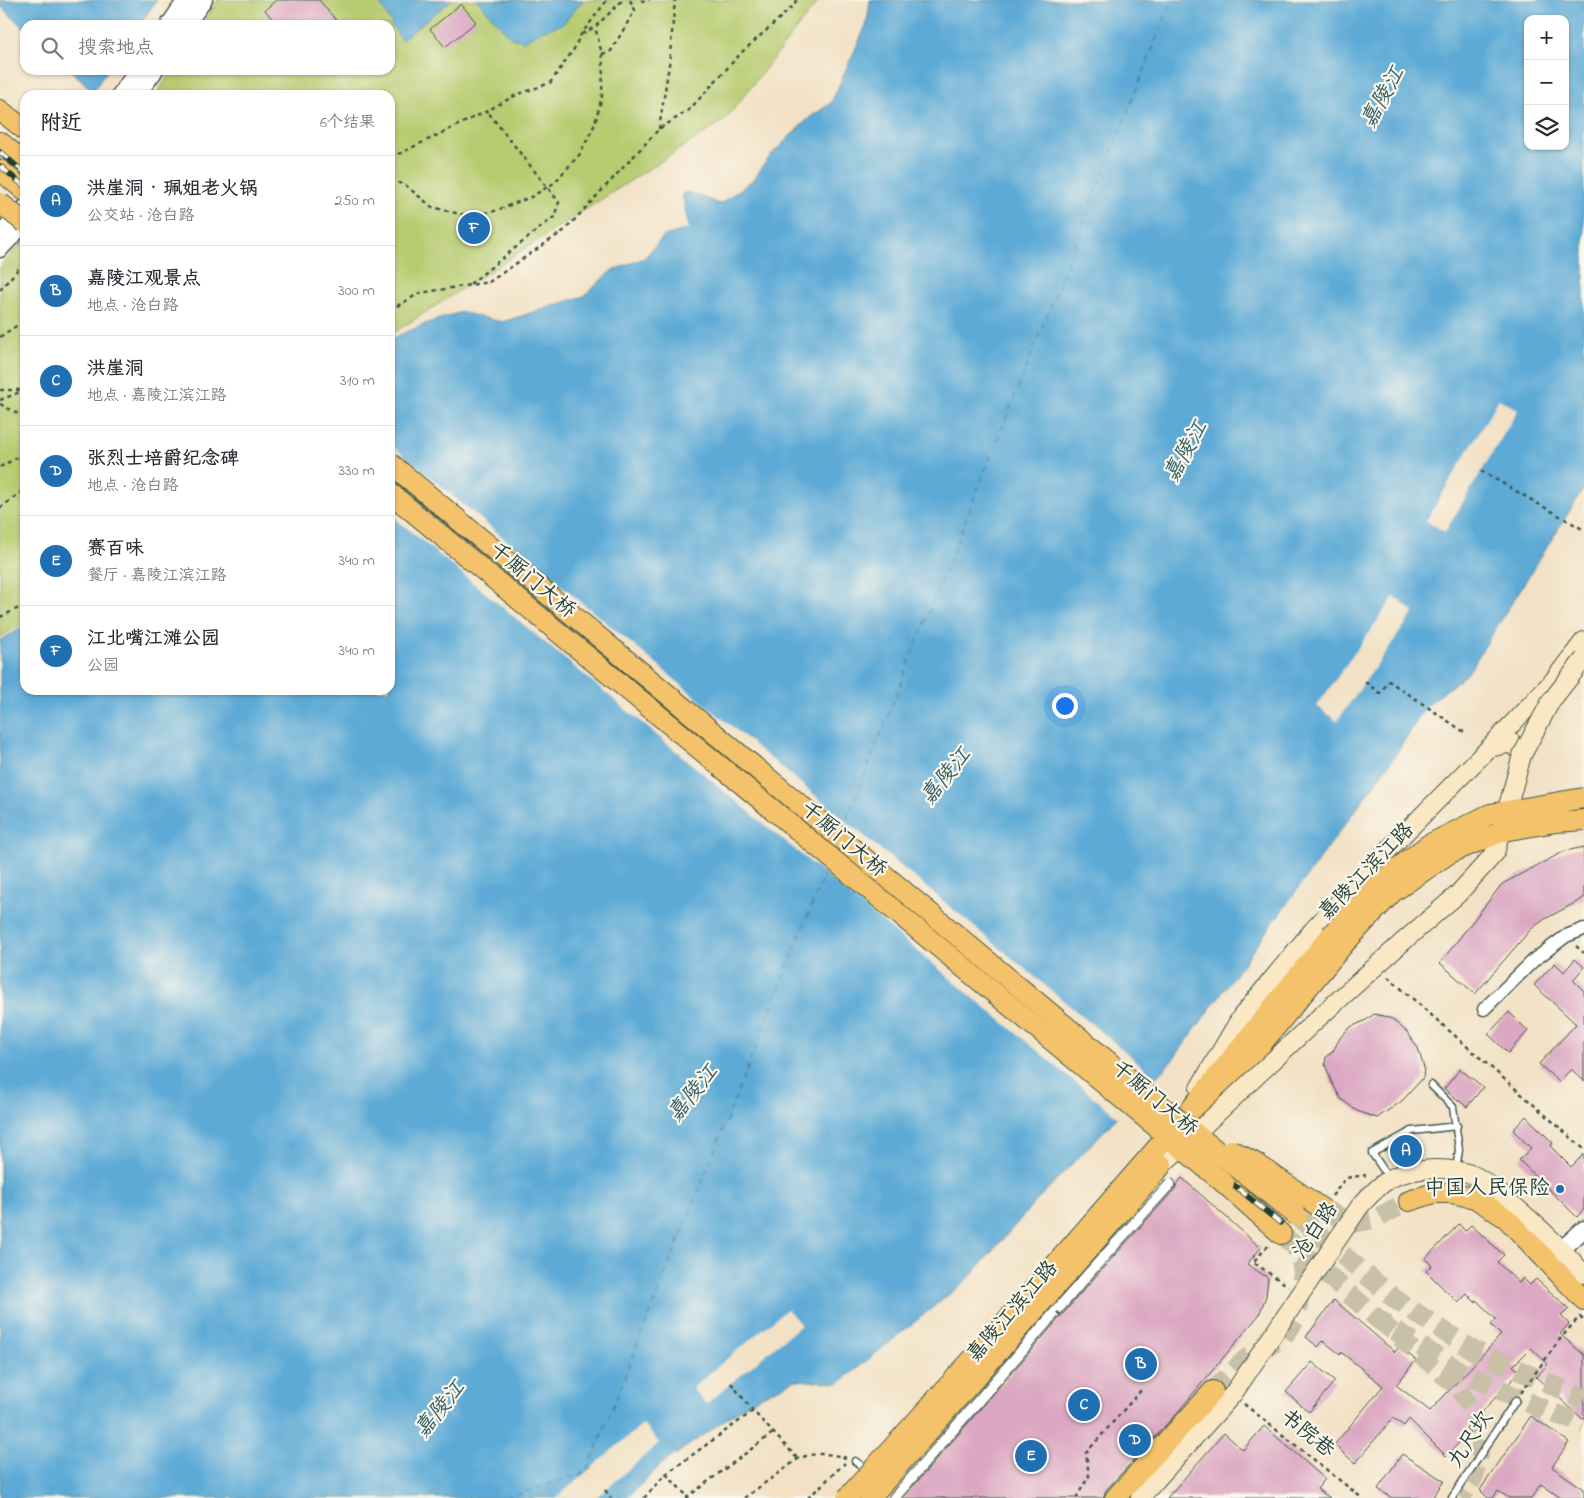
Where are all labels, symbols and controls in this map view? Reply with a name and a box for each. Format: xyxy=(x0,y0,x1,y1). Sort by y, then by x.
map controls xyxy=(1524,15,1569,150)
button: + xyxy=(1524,15,1569,60)
search box xyxy=(20,20,395,75)
icon: search xyxy=(38,34,66,62)
text: 搜索地点 xyxy=(78,35,154,62)
button: − xyxy=(1524,60,1569,105)
water label: 嘉陵江 xyxy=(1354,61,1414,135)
button: layers xyxy=(1524,105,1569,150)
text: 附近 xyxy=(40,109,82,139)
text: 6个结果 xyxy=(320,111,375,135)
text: 洪崖洞‧珮姐老火锅 xyxy=(87,176,258,203)
text: A xyxy=(51,189,61,213)
text: 250 m xyxy=(335,189,375,213)
text: 公交站 · 沧白路 xyxy=(87,204,194,228)
pin: F xyxy=(458,209,490,247)
text: 嘉陵江观景点 xyxy=(87,266,201,293)
text: B xyxy=(51,279,61,303)
text: 300 m xyxy=(338,279,375,303)
text: 地点 · 沧白路 xyxy=(87,294,178,318)
text: 洪崖洞 xyxy=(87,356,144,383)
text: C xyxy=(52,369,60,393)
text: 310 m xyxy=(340,369,375,393)
text: 地点 · 嘉陵江滨江路 xyxy=(87,384,226,408)
water label: 嘉陵江 xyxy=(1157,415,1217,489)
text: 张烈士培爵纪念碑 xyxy=(87,446,239,473)
text: D xyxy=(50,459,62,483)
text: 330 m xyxy=(338,459,375,483)
text: 地点 · 沧白路 xyxy=(87,474,178,498)
text: 赛百味 xyxy=(87,536,144,563)
street label: 千厮门大桥 xyxy=(482,536,582,626)
text: E xyxy=(51,549,61,573)
text: 340 m xyxy=(338,549,375,573)
text: 餐厅 · 嘉陵江滨江路 xyxy=(87,564,226,588)
text: 江北嘴江滩公园 xyxy=(87,626,220,653)
text: F xyxy=(51,639,61,663)
text: 340 m xyxy=(338,639,375,663)
text: 公园 xyxy=(87,654,119,678)
your location xyxy=(1052,693,1078,719)
water label: 嘉陵江 xyxy=(914,741,981,813)
street label: 千厮门大桥 xyxy=(793,795,893,885)
street label: 嘉陵江滨江路 xyxy=(1312,816,1422,928)
street label: 千厮门大桥 xyxy=(1104,1054,1204,1144)
water label: 嘉陵江 xyxy=(661,1058,728,1130)
pin: A xyxy=(1390,1132,1422,1170)
place label: 中国人民保险 xyxy=(1424,1174,1550,1204)
marker: 中国人民保险 xyxy=(1554,1183,1566,1195)
street label: 沧白路 xyxy=(1286,1196,1346,1266)
street label: 嘉陵江滨江路 xyxy=(960,1255,1066,1369)
pin: B xyxy=(1125,1345,1157,1383)
water label: 嘉陵江 xyxy=(408,1374,475,1446)
pin: C xyxy=(1068,1386,1100,1424)
street label: 书院巷 xyxy=(1273,1403,1341,1465)
street label: 九尺坎 xyxy=(1441,1405,1501,1475)
pin: D xyxy=(1119,1421,1151,1459)
pin: E xyxy=(1015,1437,1047,1475)

